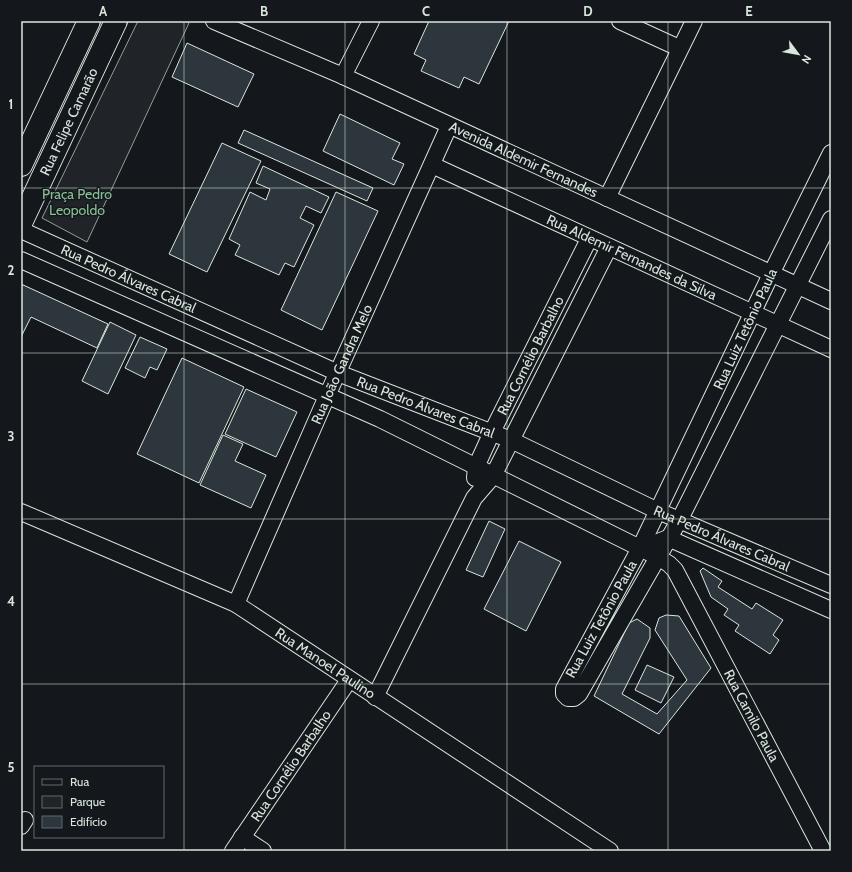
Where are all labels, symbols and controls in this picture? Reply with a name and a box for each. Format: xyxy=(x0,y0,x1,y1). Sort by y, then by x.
text: A xyxy=(99,3,108,19)
text: B xyxy=(260,3,268,19)
text: C xyxy=(422,3,430,19)
text: D xyxy=(583,3,593,19)
text: E xyxy=(745,3,753,19)
north arrow xyxy=(778,34,818,74)
text: N xyxy=(798,52,814,66)
street label: Rua Felipe Camarão xyxy=(36,65,102,178)
text: 1 xyxy=(9,96,13,112)
street label: Avenida Aldemir Fernandes xyxy=(446,117,601,201)
park label: Praça Pedro Leopoldo xyxy=(42,185,112,219)
street label: Rua Aldemir Fernandes da Silva xyxy=(544,210,720,304)
street label: Rua Pedro Álvares Cabral xyxy=(58,240,200,317)
text: 2 xyxy=(8,262,15,278)
street label: Rua Luiz Tetônio Paula xyxy=(709,265,781,393)
street label: Rua Cornélio Barbalho xyxy=(493,293,568,418)
street label: Rua João Gandra Melo xyxy=(307,301,376,427)
street label: Rua Pedro Álvares Cabral xyxy=(354,372,498,442)
text: 3 xyxy=(7,428,15,444)
street label: Rua Pedro Álvares Cabral xyxy=(651,501,793,576)
street label: Rua Luiz Tetônio Paula xyxy=(561,557,641,681)
text: 4 xyxy=(7,593,15,609)
street label: Rua Manoel Paulino xyxy=(272,623,379,703)
street label: Rua Camilo Paula xyxy=(720,666,784,765)
street label: Rua Cornélio Barbalho xyxy=(247,706,335,825)
text: 5 xyxy=(8,759,15,775)
legend xyxy=(34,766,164,838)
text: Rua xyxy=(70,774,89,789)
text: Parque xyxy=(70,794,105,809)
text: Edifício xyxy=(70,814,107,829)

